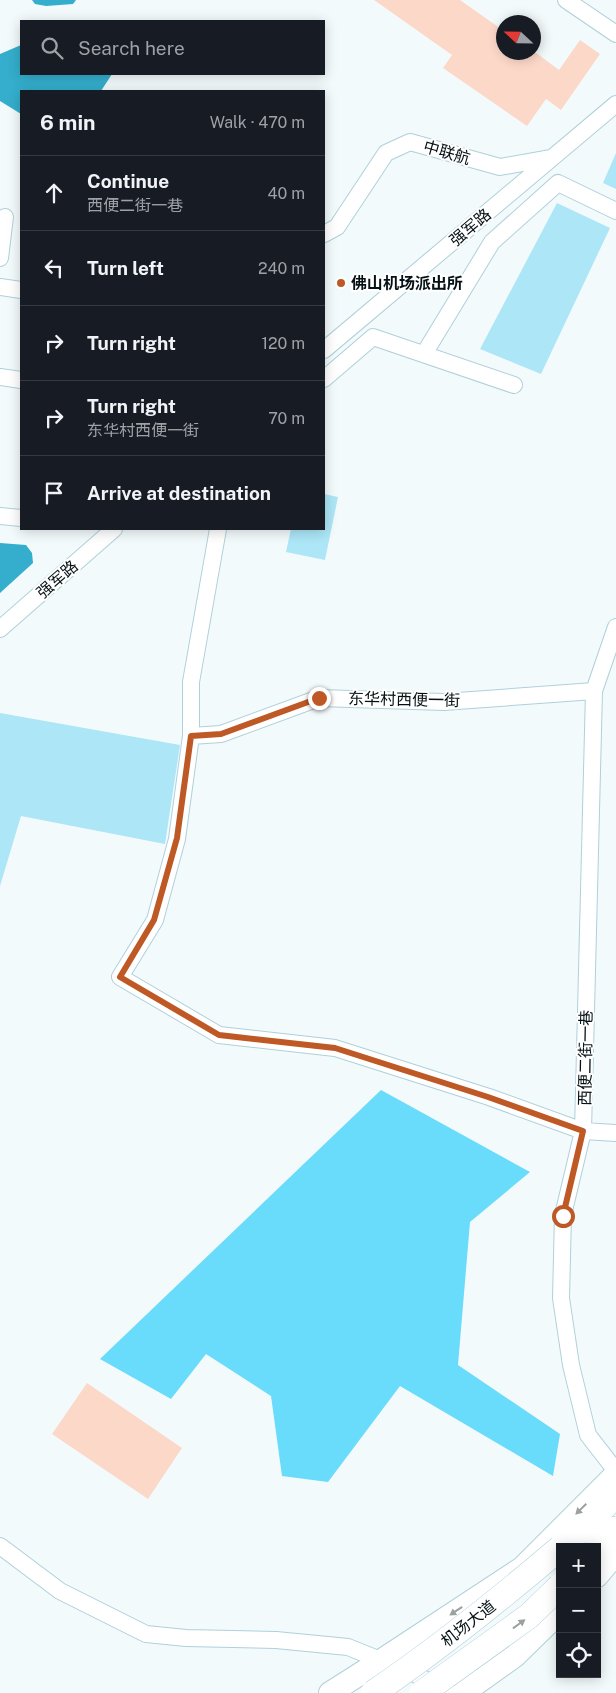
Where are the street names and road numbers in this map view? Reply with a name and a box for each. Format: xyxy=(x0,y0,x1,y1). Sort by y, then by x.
street label: 中联航 xyxy=(421,137,473,168)
street label: 强军路 xyxy=(446,205,495,250)
street label: 强军路 xyxy=(33,556,82,602)
street label: 东华村西便一街 xyxy=(348,689,460,710)
street label: 西便二街一巷 xyxy=(575,1010,596,1106)
street label: 机场大道 xyxy=(437,1596,499,1651)

